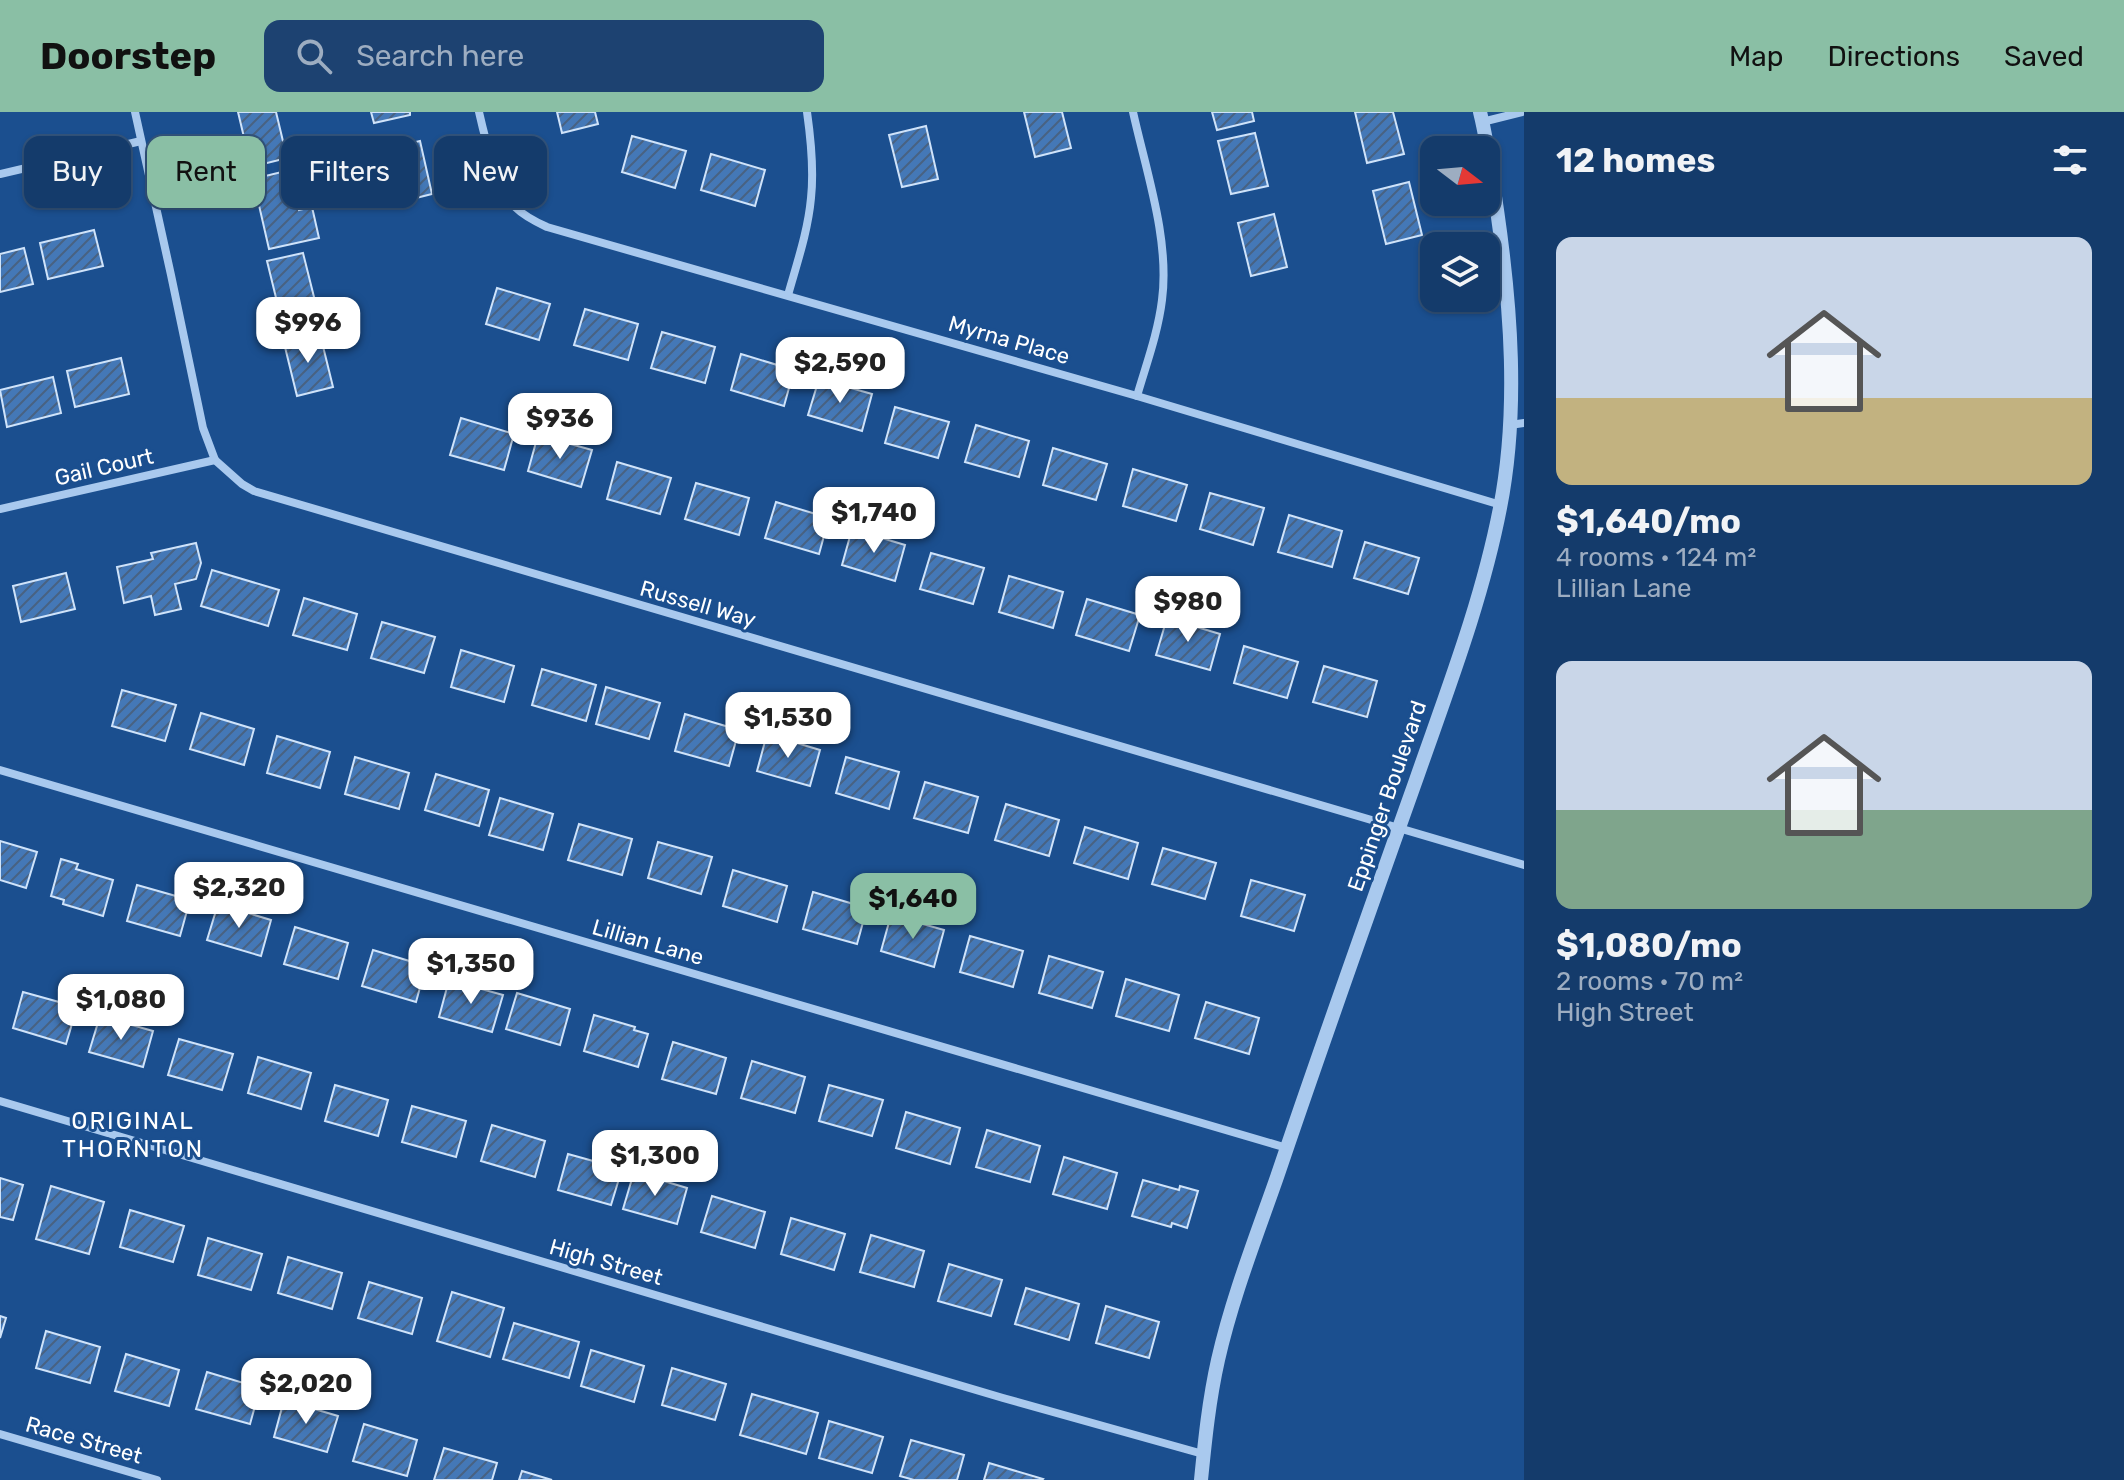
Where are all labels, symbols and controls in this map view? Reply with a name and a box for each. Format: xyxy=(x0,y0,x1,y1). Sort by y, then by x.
search box xyxy=(264,20,824,92)
text: Doorstep xyxy=(40,33,216,79)
icon: search xyxy=(292,34,336,78)
text: Search here xyxy=(356,38,524,74)
text: Map xyxy=(1729,40,1783,73)
text: Directions xyxy=(1827,40,1960,73)
text: Saved xyxy=(2004,40,2084,73)
chip: Buy xyxy=(24,136,131,208)
chip: Rent xyxy=(147,136,265,208)
chip: Filters xyxy=(281,136,418,208)
chip: New xyxy=(434,136,547,208)
north arrow xyxy=(1420,136,1500,216)
map controls xyxy=(1420,136,1500,312)
icon: filters xyxy=(2048,138,2092,182)
text: 12 homes xyxy=(1556,140,1715,181)
button: layers xyxy=(1420,232,1500,312)
icon: home xyxy=(1752,289,1896,433)
pin: $996 xyxy=(261,297,355,365)
text: $996 xyxy=(274,307,342,338)
street label: Myrna Place xyxy=(945,310,1073,370)
pin: $2,590 xyxy=(775,337,905,405)
text: $2,590 xyxy=(794,347,886,378)
pin: $936 xyxy=(513,393,607,461)
text: $936 xyxy=(526,403,594,434)
street label: Gail Court xyxy=(52,442,156,491)
pin: $1,740 xyxy=(809,487,939,555)
text: $1,740 xyxy=(831,497,917,528)
text: $1,640/mo xyxy=(1556,501,1741,542)
text: 4 rooms · 124 m² xyxy=(1556,542,1756,573)
text: Lillian Lane xyxy=(1556,573,1692,604)
street label: Russell Way xyxy=(637,575,759,633)
pin: $980 xyxy=(1141,576,1235,644)
text: $980 xyxy=(1153,586,1223,617)
pin: $1,530 xyxy=(723,692,853,760)
street label: Eppinger Boulevard xyxy=(1342,697,1432,895)
text: $1,530 xyxy=(743,702,833,733)
icon: home xyxy=(1752,713,1896,857)
pin: $2,320 xyxy=(174,862,304,930)
text: $2,320 xyxy=(192,872,286,903)
pin: $1,640 xyxy=(848,873,978,941)
text: $1,640 xyxy=(868,883,958,914)
street label: Lillian Lane xyxy=(589,913,707,971)
text: $1,080/mo xyxy=(1556,925,1742,966)
pin: $1,350 xyxy=(406,938,536,1006)
text: $1,350 xyxy=(426,948,516,979)
text: 2 rooms · 70 m² xyxy=(1556,966,1743,997)
pin: $1,080 xyxy=(56,974,186,1042)
text: $1,080 xyxy=(76,984,166,1015)
text: High Street xyxy=(1556,997,1694,1028)
district label: ORIGINAL THORNTON xyxy=(62,1107,204,1163)
pin: $1,300 xyxy=(590,1130,720,1198)
text: $1,300 xyxy=(610,1140,700,1171)
street label: High Street xyxy=(546,1233,666,1291)
pin: $2,020 xyxy=(241,1358,371,1426)
text: $2,020 xyxy=(259,1368,353,1399)
street label: Race Street xyxy=(23,1410,146,1470)

